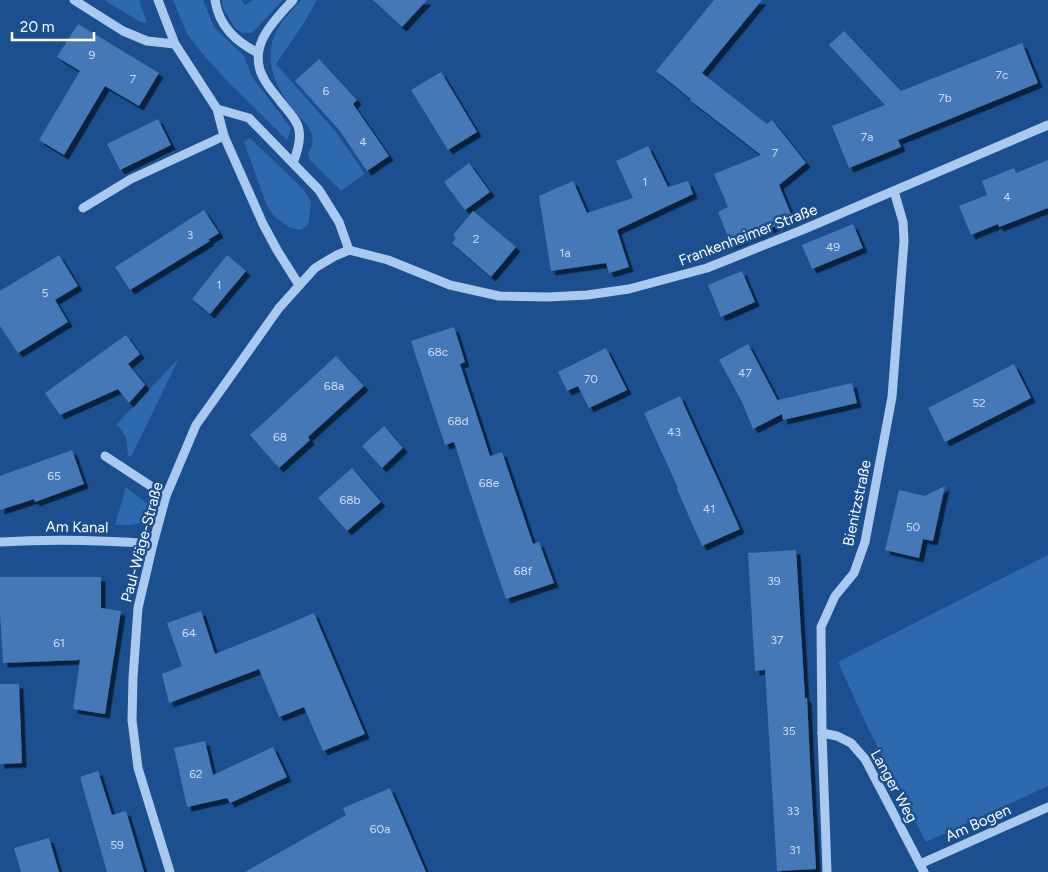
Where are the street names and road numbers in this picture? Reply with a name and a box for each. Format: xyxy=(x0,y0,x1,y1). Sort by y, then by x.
street label: Frankenheimer Straße xyxy=(676,200,820,270)
street label: Bienitzstraße xyxy=(839,458,875,548)
street label: Paul-Wäge-Straße xyxy=(117,480,167,604)
street label: Am Kanal xyxy=(46,517,108,537)
street label: Langer Weg xyxy=(867,746,921,826)
street label: Am Bogen xyxy=(942,801,1014,845)

